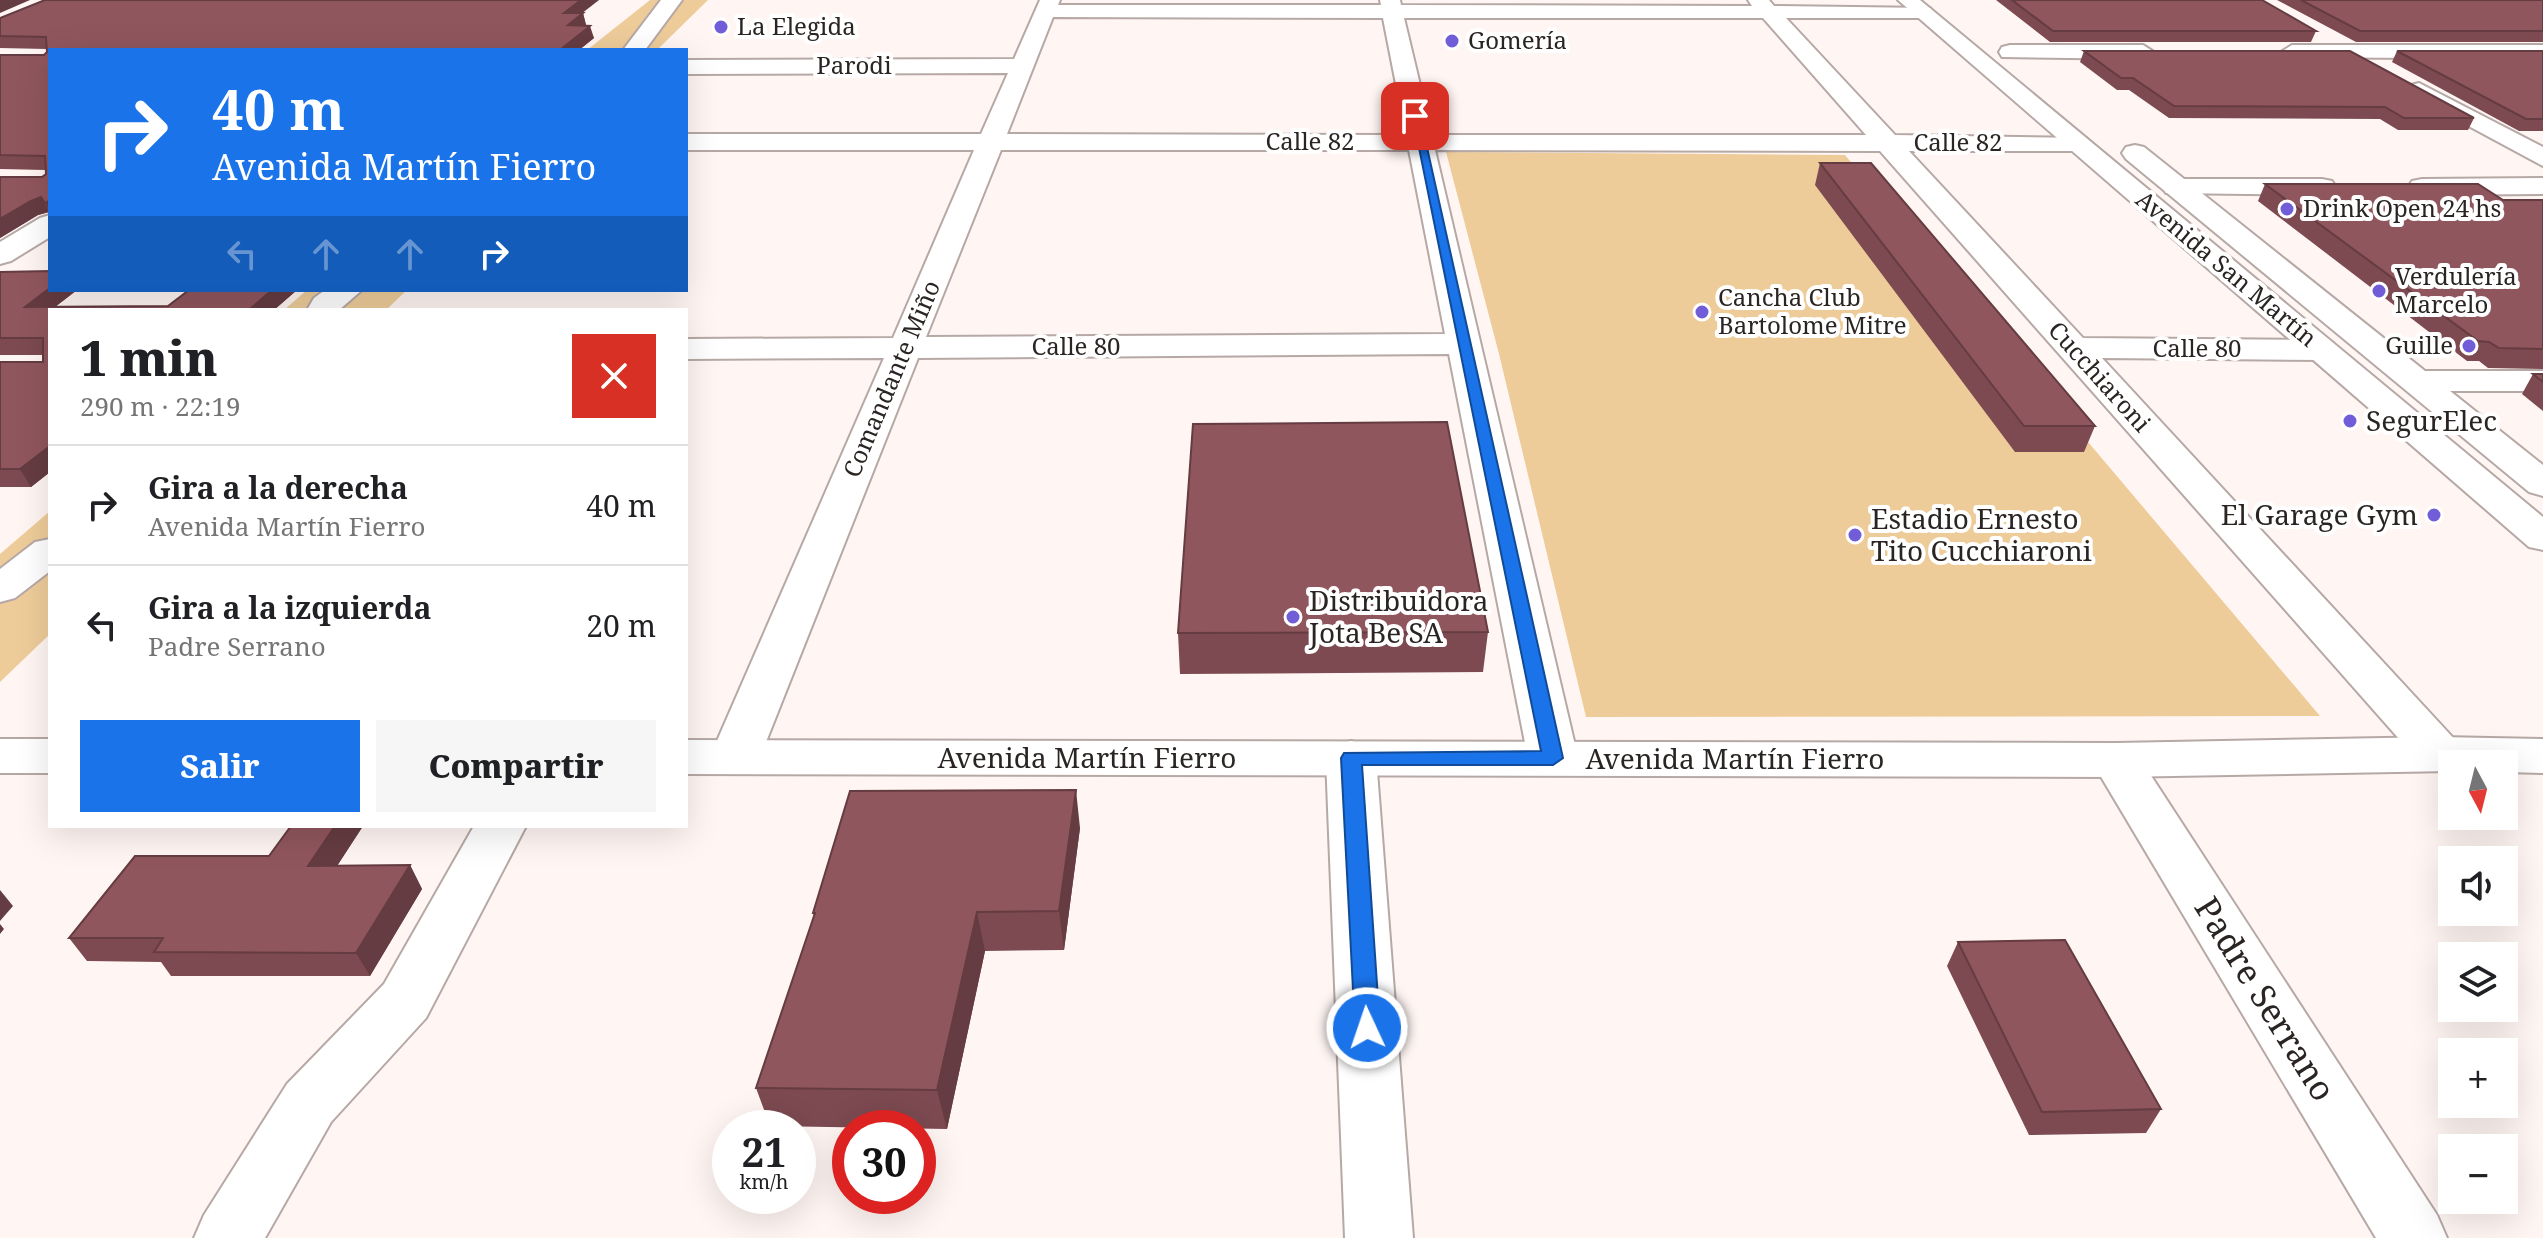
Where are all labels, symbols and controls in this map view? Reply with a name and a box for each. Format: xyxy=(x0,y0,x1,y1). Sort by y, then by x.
place label: La Elegida xyxy=(737,9,856,42)
marker: La Elegida xyxy=(712,18,730,36)
place label: Gomería xyxy=(1468,23,1567,56)
marker: Gomería xyxy=(1443,32,1461,50)
street label: Parodi xyxy=(816,48,892,81)
text: 40 m xyxy=(212,70,345,146)
icon: right xyxy=(80,80,184,184)
pin xyxy=(1381,82,1449,150)
icon: arrive xyxy=(1393,94,1437,138)
street label: Calle 82 xyxy=(1265,124,1355,157)
street label: Calle 82 xyxy=(1913,125,2003,158)
text: Avenida Martín Fierro xyxy=(212,142,596,191)
street label: Avenida San Martín xyxy=(2129,182,2325,353)
place label: Drink Open 24 hs xyxy=(2303,191,2501,224)
marker: Drink Open 24 hs xyxy=(2278,200,2296,218)
icon: left xyxy=(220,232,264,276)
icon: ahead xyxy=(304,232,348,276)
icon: ahead xyxy=(388,232,432,276)
icon: right xyxy=(472,232,516,276)
place label: Verdulería Marcelo xyxy=(2395,259,2517,320)
street label: Comandante Miño xyxy=(834,275,947,482)
place label: Cancha Club Bartolome Mitre xyxy=(1718,280,1907,341)
marker: Verdulería Marcelo xyxy=(2370,282,2388,300)
marker: Cancha Club Bartolome Mitre xyxy=(1693,303,1711,321)
street label: Cucchiaroni xyxy=(2042,314,2159,439)
text: 1 min xyxy=(80,325,218,390)
place label: Guille xyxy=(2385,328,2453,361)
street label: Calle 80 xyxy=(1031,329,1121,362)
street label: Calle 80 xyxy=(2152,331,2242,364)
button: close xyxy=(572,334,656,418)
marker: Guille xyxy=(2460,337,2478,355)
text: 290 m · 22:19 xyxy=(80,388,241,424)
place label: SegurElec xyxy=(2366,401,2497,439)
marker: SegurElec xyxy=(2341,412,2359,430)
text: Gira a la derecha xyxy=(148,467,408,508)
icon: right xyxy=(80,483,124,527)
text: 40 m xyxy=(586,485,656,526)
place label: El Garage Gym xyxy=(2221,495,2418,533)
place label: Estadio Ernesto Tito Cucchiaroni xyxy=(1871,499,2092,569)
marker: El Garage Gym xyxy=(2425,506,2443,524)
text: Avenida Martín Fierro xyxy=(148,508,426,544)
marker: Estadio Ernesto Tito Cucchiaroni xyxy=(1846,526,1864,544)
place label: Distribuidora Jota Be SA xyxy=(1308,581,1489,651)
text: Gira a la izquierda xyxy=(148,587,431,628)
icon: left xyxy=(80,603,124,647)
text: 20 m xyxy=(586,605,656,646)
marker: Distribuidora Jota Be SA xyxy=(1284,608,1302,626)
text: Padre Serrano xyxy=(148,628,326,664)
button: Salir xyxy=(80,720,360,812)
button: Compartir xyxy=(376,720,656,812)
street label: Avenida Martín Fierro xyxy=(938,738,1236,776)
street label: Avenida Martín Fierro xyxy=(1586,739,1884,777)
north arrow xyxy=(2438,750,2518,830)
map controls xyxy=(2438,750,2518,1214)
button: sound xyxy=(2438,846,2518,926)
street label: Padre Serrano xyxy=(2185,888,2347,1109)
button: layers xyxy=(2438,942,2518,1022)
position arrow xyxy=(1325,986,1409,1070)
button: + xyxy=(2438,1038,2518,1118)
speed limit sign: 30 xyxy=(832,1110,936,1214)
text: 21 xyxy=(741,1124,787,1179)
button: − xyxy=(2438,1134,2518,1214)
text: km/h xyxy=(739,1168,789,1195)

